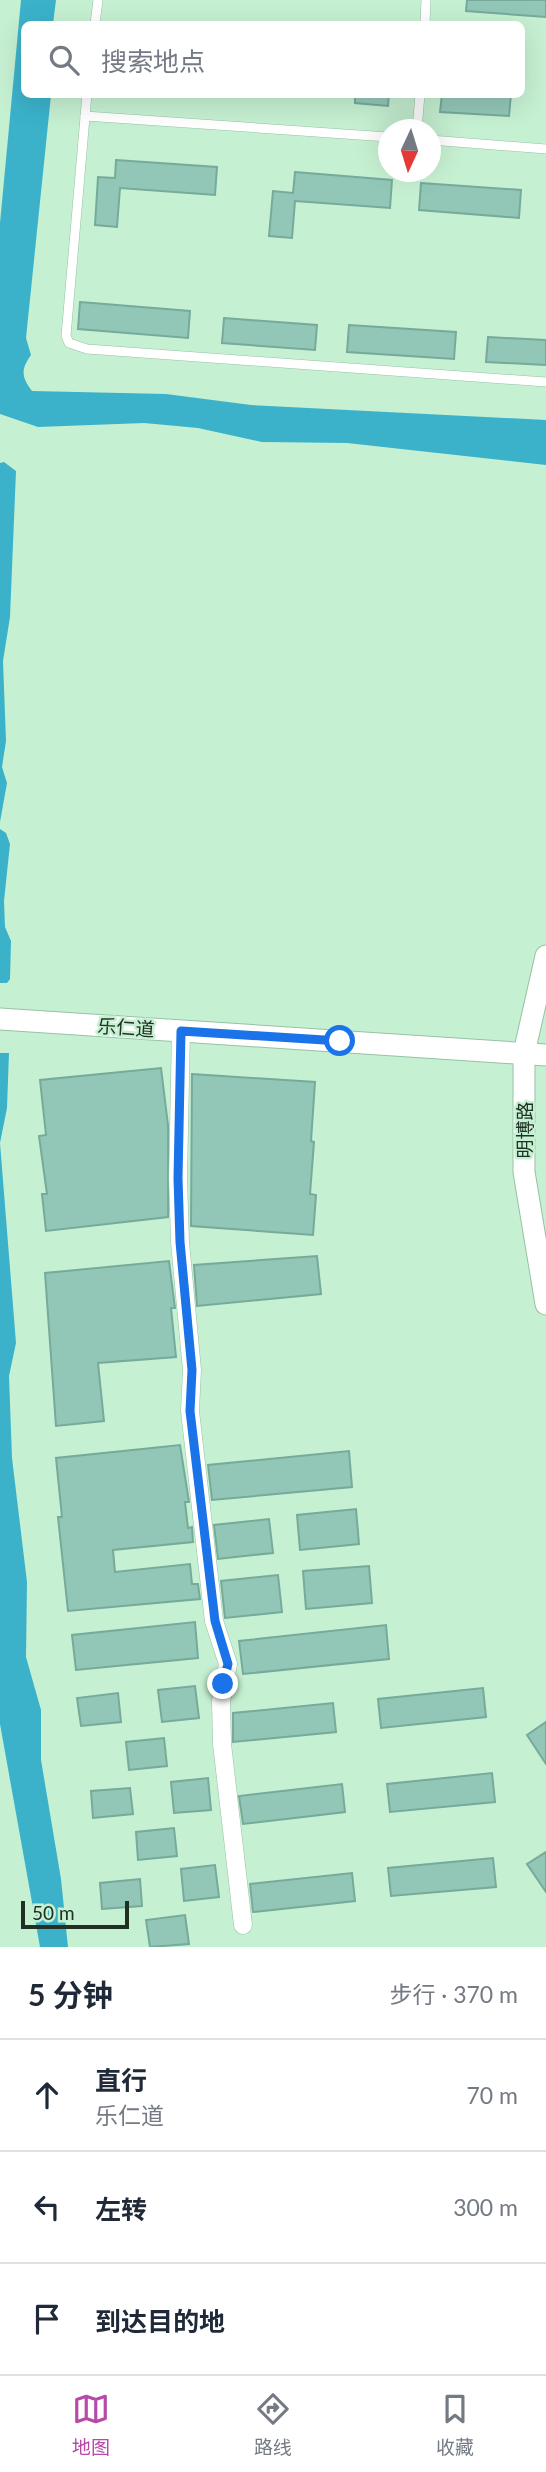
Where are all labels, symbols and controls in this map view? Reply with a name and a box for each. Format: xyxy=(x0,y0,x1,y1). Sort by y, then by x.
search box xyxy=(21,21,525,98)
icon: search xyxy=(45,41,83,79)
text: 搜索地点 xyxy=(101,45,205,77)
north arrow xyxy=(378,119,441,182)
street label: 乐仁道 xyxy=(97,1014,155,1040)
route start xyxy=(324,1025,355,1056)
street label: 明博路 xyxy=(513,1101,536,1159)
route end xyxy=(207,1668,238,1699)
scale bar xyxy=(21,1898,130,1930)
text: 50 m xyxy=(32,1901,75,1924)
text: 5 分钟 xyxy=(28,1976,113,2012)
text: 步行 · 370 m xyxy=(389,1980,518,2008)
text: 直行 xyxy=(95,2064,147,2096)
icon: ahead xyxy=(28,2076,66,2114)
text: 70 m xyxy=(467,2081,518,2109)
text: 乐仁道 xyxy=(95,2101,164,2129)
icon: left xyxy=(28,2188,66,2226)
text: 左转 xyxy=(95,2193,147,2225)
text: 300 m xyxy=(453,2193,518,2221)
icon: arrive xyxy=(28,2300,66,2338)
text: 到达目的地 xyxy=(95,2305,225,2337)
tab: 地图 xyxy=(72,2390,110,2459)
tab: 路线 xyxy=(254,2390,292,2459)
tab: 收藏 xyxy=(436,2390,474,2459)

